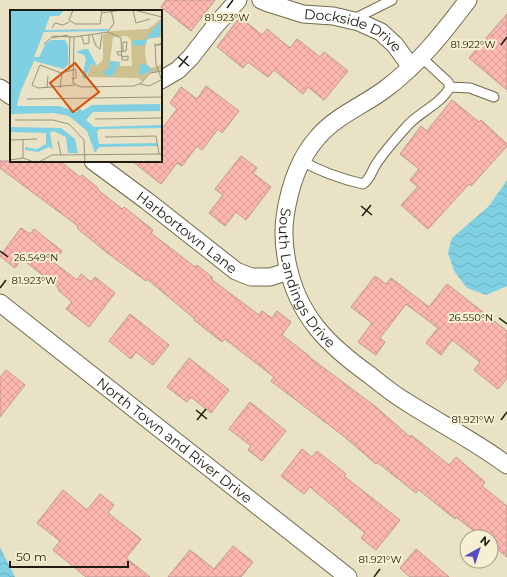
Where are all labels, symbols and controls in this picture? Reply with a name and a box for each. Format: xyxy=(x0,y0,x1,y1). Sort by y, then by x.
street label: Dockside Drive xyxy=(303,5,406,55)
inset map xyxy=(10,10,162,162)
text: 81.923°W xyxy=(205,11,249,24)
text: 81.922°W xyxy=(450,38,496,51)
street label: Harbortown Lane xyxy=(133,187,241,278)
street label: South Landings Drive xyxy=(275,207,339,352)
text: 26.549°N xyxy=(14,251,58,264)
text: 81.923°W xyxy=(12,274,56,287)
text: 26.550°N xyxy=(449,311,493,324)
street label: North Town and River Drive xyxy=(93,374,256,507)
text: 81.921°W xyxy=(451,413,495,426)
north arrow xyxy=(459,529,499,569)
text: N xyxy=(477,533,493,549)
scale bar xyxy=(10,543,128,569)
text: 50 m xyxy=(16,549,47,564)
text: 81.921°W xyxy=(358,553,402,566)

